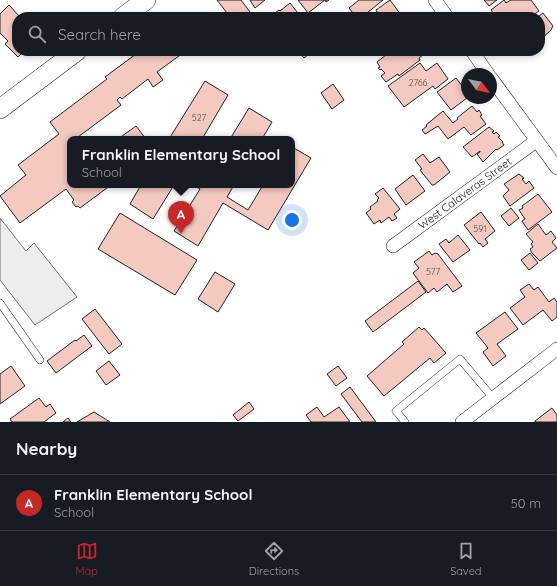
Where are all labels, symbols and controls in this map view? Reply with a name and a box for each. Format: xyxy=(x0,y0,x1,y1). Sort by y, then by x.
search box xyxy=(12,12,545,56)
icon: search xyxy=(26,23,48,45)
text: Search here xyxy=(58,25,141,44)
north arrow xyxy=(461,68,497,104)
house number: 2766 xyxy=(409,77,428,88)
house number: 527 xyxy=(192,112,207,123)
popup xyxy=(67,136,295,188)
text: Franklin Elementary School xyxy=(82,145,280,164)
street label: West Calaveras Street xyxy=(415,154,514,232)
text: School xyxy=(82,164,122,180)
pin: A xyxy=(168,201,194,234)
your location xyxy=(282,210,302,230)
house number: 591 xyxy=(473,223,487,234)
house number: 577 xyxy=(426,266,440,277)
text: Nearby xyxy=(16,438,77,459)
text: Franklin Elementary School xyxy=(54,485,253,504)
text: A xyxy=(25,495,33,511)
text: 50 m xyxy=(511,495,541,511)
text: School xyxy=(54,504,94,520)
tab: Map xyxy=(75,540,98,578)
tab: Directions xyxy=(249,540,299,578)
tab: Saved xyxy=(450,540,482,578)

